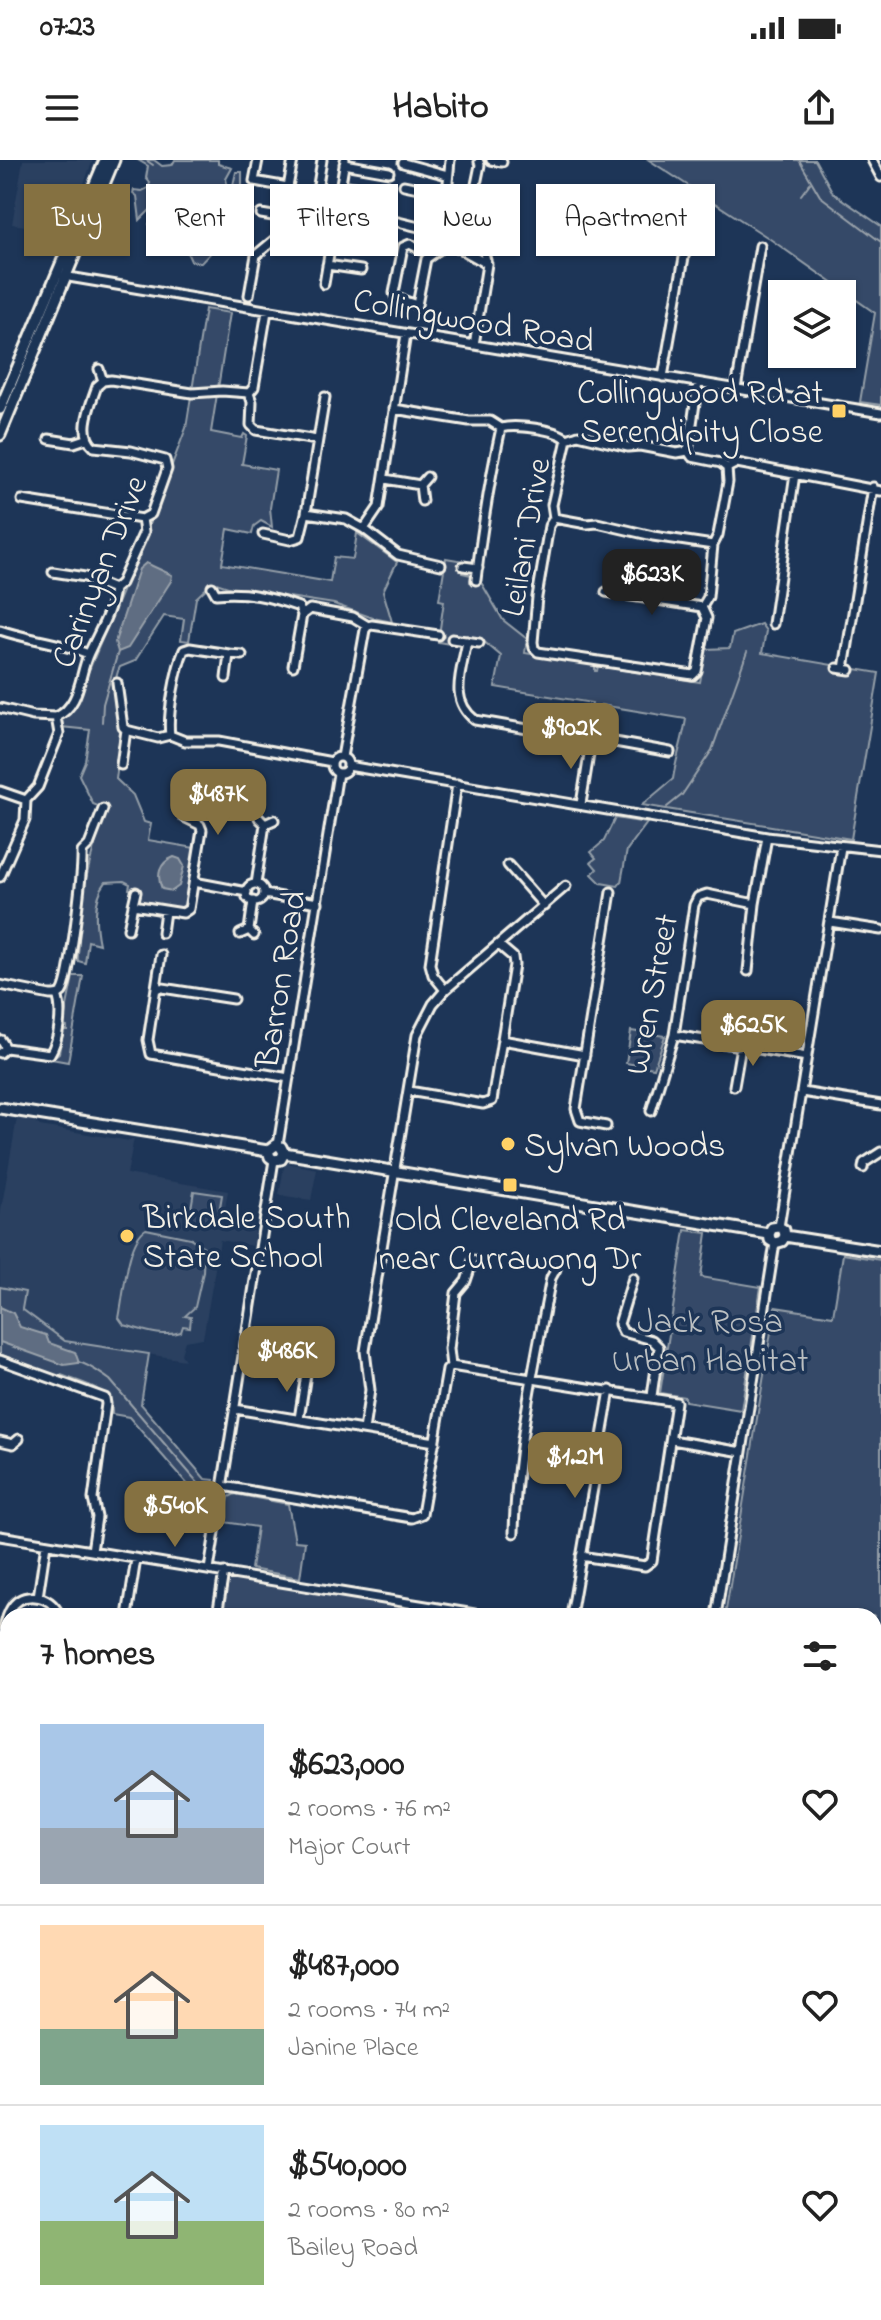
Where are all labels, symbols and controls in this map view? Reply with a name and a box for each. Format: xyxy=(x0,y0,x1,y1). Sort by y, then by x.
text: 07:23 xyxy=(40,6,95,50)
text: Habito xyxy=(392,82,489,135)
icon: menu xyxy=(40,86,84,130)
icon: share xyxy=(797,86,841,130)
chip: Buy xyxy=(24,184,130,256)
chip: Rent xyxy=(146,184,254,256)
chip: Filters xyxy=(270,184,398,256)
chip: New xyxy=(414,184,520,256)
chip: Apartment xyxy=(536,184,715,256)
street label: Collingwood Road xyxy=(349,277,598,369)
map controls xyxy=(768,280,856,368)
button: layers xyxy=(768,280,856,368)
place label: Collingwood Rd at Serendipity Close xyxy=(577,370,824,459)
marker: Collingwood Rd at Serendipity Close xyxy=(830,402,848,420)
street label: Leilani Drive xyxy=(489,454,567,621)
street label: Carinyan Drive xyxy=(40,468,163,676)
pin: $623K xyxy=(596,549,708,617)
text: $623K xyxy=(620,556,684,594)
pin: $902K xyxy=(515,703,627,771)
text: $902K xyxy=(541,710,601,748)
pin: $487K xyxy=(162,769,274,837)
text: $487K xyxy=(188,776,248,814)
street label: Barron Road xyxy=(244,887,322,1073)
street label: Wren Street xyxy=(614,910,694,1080)
pin: $625K xyxy=(697,1000,809,1068)
text: $625K xyxy=(719,1007,787,1045)
place label: Sylvan Woods xyxy=(524,1123,725,1173)
marker: Sylvan Woods xyxy=(499,1135,517,1153)
marker: Old Cleveland Rd near Currawong Dr xyxy=(501,1176,519,1194)
place label: Birkdale South State School xyxy=(142,1195,351,1284)
place label: Old Cleveland Rd near Currawong Dr xyxy=(379,1197,642,1286)
marker: Birkdale South State School xyxy=(118,1227,136,1245)
park label: Jack Rosa Urban Habitat xyxy=(612,1299,809,1388)
pin: $486K xyxy=(231,1326,343,1394)
text: $486K xyxy=(257,1333,317,1371)
pin: $1.2M xyxy=(519,1432,631,1500)
text: $1.2M xyxy=(546,1439,604,1477)
pin: $540K xyxy=(119,1481,231,1549)
text: $540K xyxy=(142,1488,208,1526)
text: 7 homes xyxy=(40,1631,155,1681)
icon: filters xyxy=(798,1634,842,1678)
text: $623,000 xyxy=(288,1741,404,1791)
icon: home xyxy=(104,1756,200,1852)
icon: heart xyxy=(798,1782,842,1826)
text: 2 rooms · 76 m² xyxy=(288,1791,451,1829)
text: Major Court xyxy=(288,1829,411,1867)
text: $487,000 xyxy=(288,1942,399,1992)
icon: home xyxy=(104,1957,200,2053)
icon: heart xyxy=(798,1983,842,2027)
text: 2 rooms · 74 m² xyxy=(288,1992,450,2030)
text: Janine Place xyxy=(288,2030,418,2068)
text: $540,000 xyxy=(288,2142,407,2192)
icon: home xyxy=(104,2157,200,2253)
icon: heart xyxy=(798,2183,842,2227)
text: 2 rooms · 80 m² xyxy=(288,2192,450,2230)
text: Bailey Road xyxy=(288,2230,418,2268)

